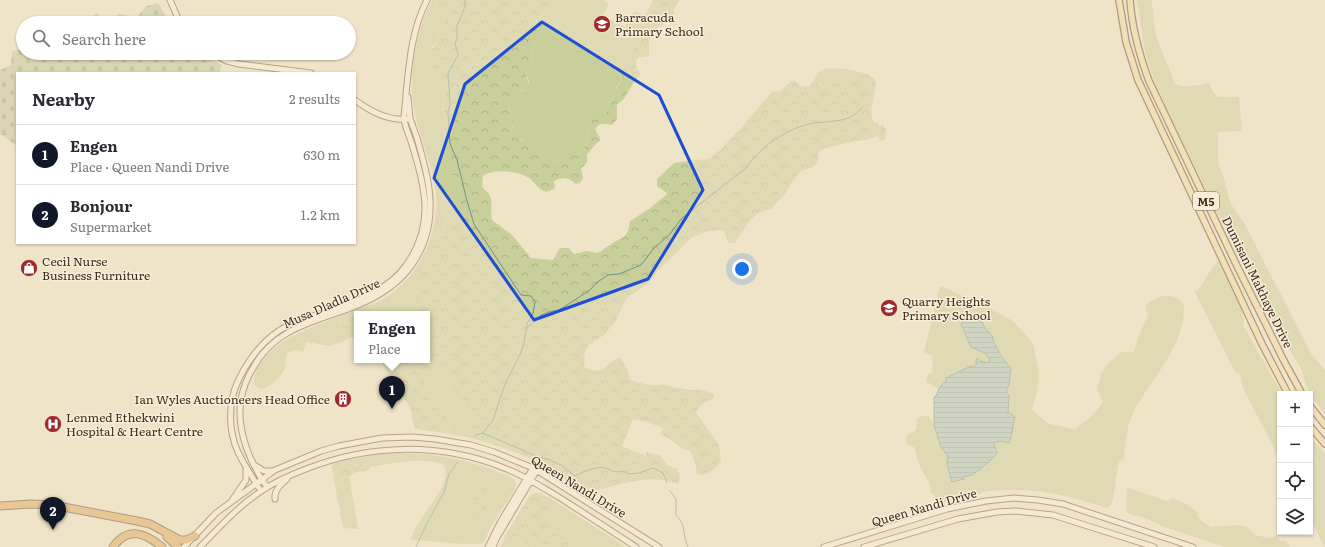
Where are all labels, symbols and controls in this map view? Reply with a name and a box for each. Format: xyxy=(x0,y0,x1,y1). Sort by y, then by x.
place label: Barracuda Primary School xyxy=(615,8,704,40)
school or university icon: Barracuda Primary School xyxy=(592,14,612,34)
search box xyxy=(16,16,356,60)
icon: search xyxy=(30,27,52,49)
text: Search here xyxy=(62,27,146,50)
text: Nearby xyxy=(32,86,95,111)
text: 2 results xyxy=(289,89,340,108)
text: Engen xyxy=(70,134,118,157)
text: 1 xyxy=(42,145,48,164)
text: 630 m xyxy=(303,145,340,164)
text: Place · Queen Nandi Drive xyxy=(70,157,229,176)
road number: M5 xyxy=(1193,192,1219,210)
text: Bonjour xyxy=(70,194,132,217)
text: 2 xyxy=(42,205,48,224)
text: 1.2 km xyxy=(301,205,340,224)
street label: Dumisani Makhaye Drive xyxy=(1218,213,1298,351)
text: Supermarket xyxy=(70,217,152,236)
place label: Cecil Nurse Business Furniture xyxy=(42,252,150,284)
shop icon: Cecil Nurse Business Furniture xyxy=(19,258,39,278)
your location xyxy=(732,259,752,279)
street label: Musa Dladla Drive xyxy=(280,273,382,333)
place label: Quarry Heights Primary School xyxy=(902,292,991,324)
school or university icon: Quarry Heights Primary School xyxy=(879,298,899,318)
popup xyxy=(354,311,430,363)
text: Engen xyxy=(368,316,416,339)
text: Place xyxy=(368,339,400,358)
pin: 1 xyxy=(379,376,405,409)
building icon: Ian Wyles Auctioneers Head Office xyxy=(333,389,353,409)
place label: Ian Wyles Auctioneers Head Office xyxy=(135,390,330,408)
map controls xyxy=(1277,391,1313,535)
button: + xyxy=(1277,391,1313,427)
place label: Lenmed Ethekwini Hospital & Heart Centre xyxy=(66,408,203,440)
hospital icon: Lenmed Ethekwini Hospital & Heart Centre xyxy=(43,414,63,434)
button: − xyxy=(1277,427,1313,463)
street label: Queen Nandi Drive xyxy=(528,450,630,522)
button: locate xyxy=(1277,463,1313,499)
street label: Queen Nandi Drive xyxy=(869,483,979,531)
pin: 2 xyxy=(40,497,66,530)
button: layers xyxy=(1277,499,1313,535)

